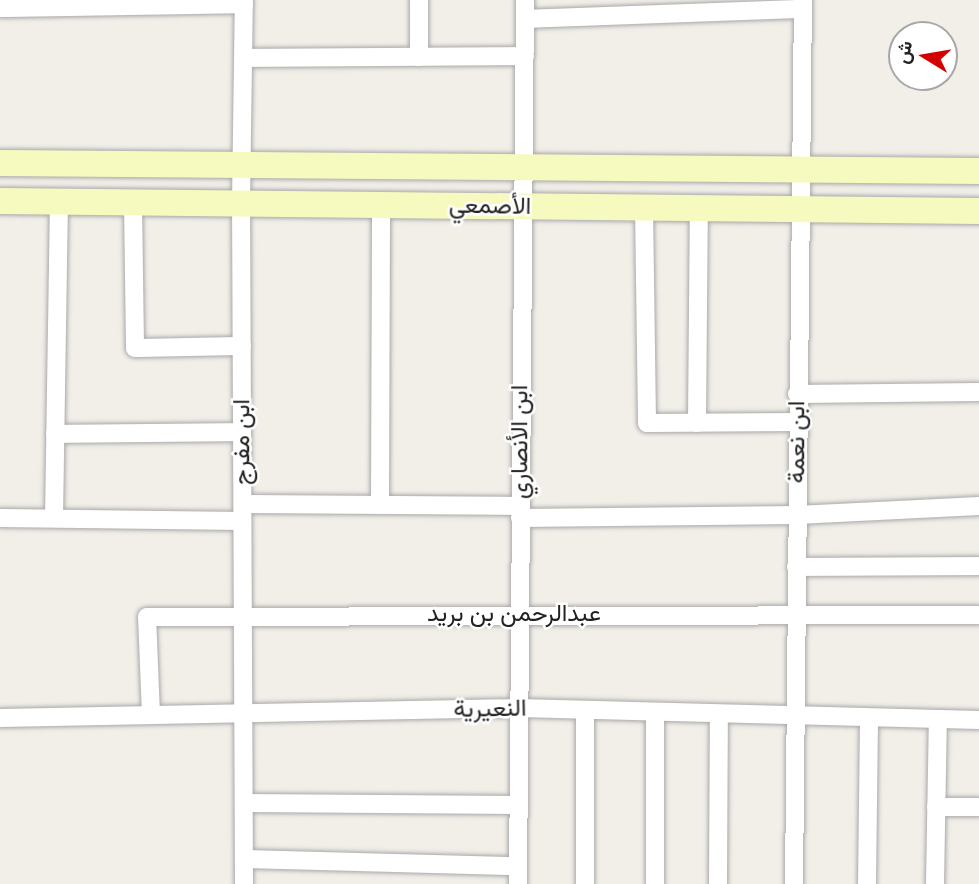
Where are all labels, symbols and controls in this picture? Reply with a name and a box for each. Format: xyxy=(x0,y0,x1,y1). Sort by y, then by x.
north arrow xyxy=(888,21,958,91)
text: ش xyxy=(889,39,919,66)
street label: الأصمعي xyxy=(449,191,531,221)
street label: ابن الأنصاري xyxy=(506,385,534,499)
street label: ابن مفرج xyxy=(228,399,256,485)
street label: ابن نعمة xyxy=(783,401,811,483)
street label: عبدالرحمن بن بريد xyxy=(427,600,601,628)
street label: النعيرية xyxy=(453,694,527,724)

